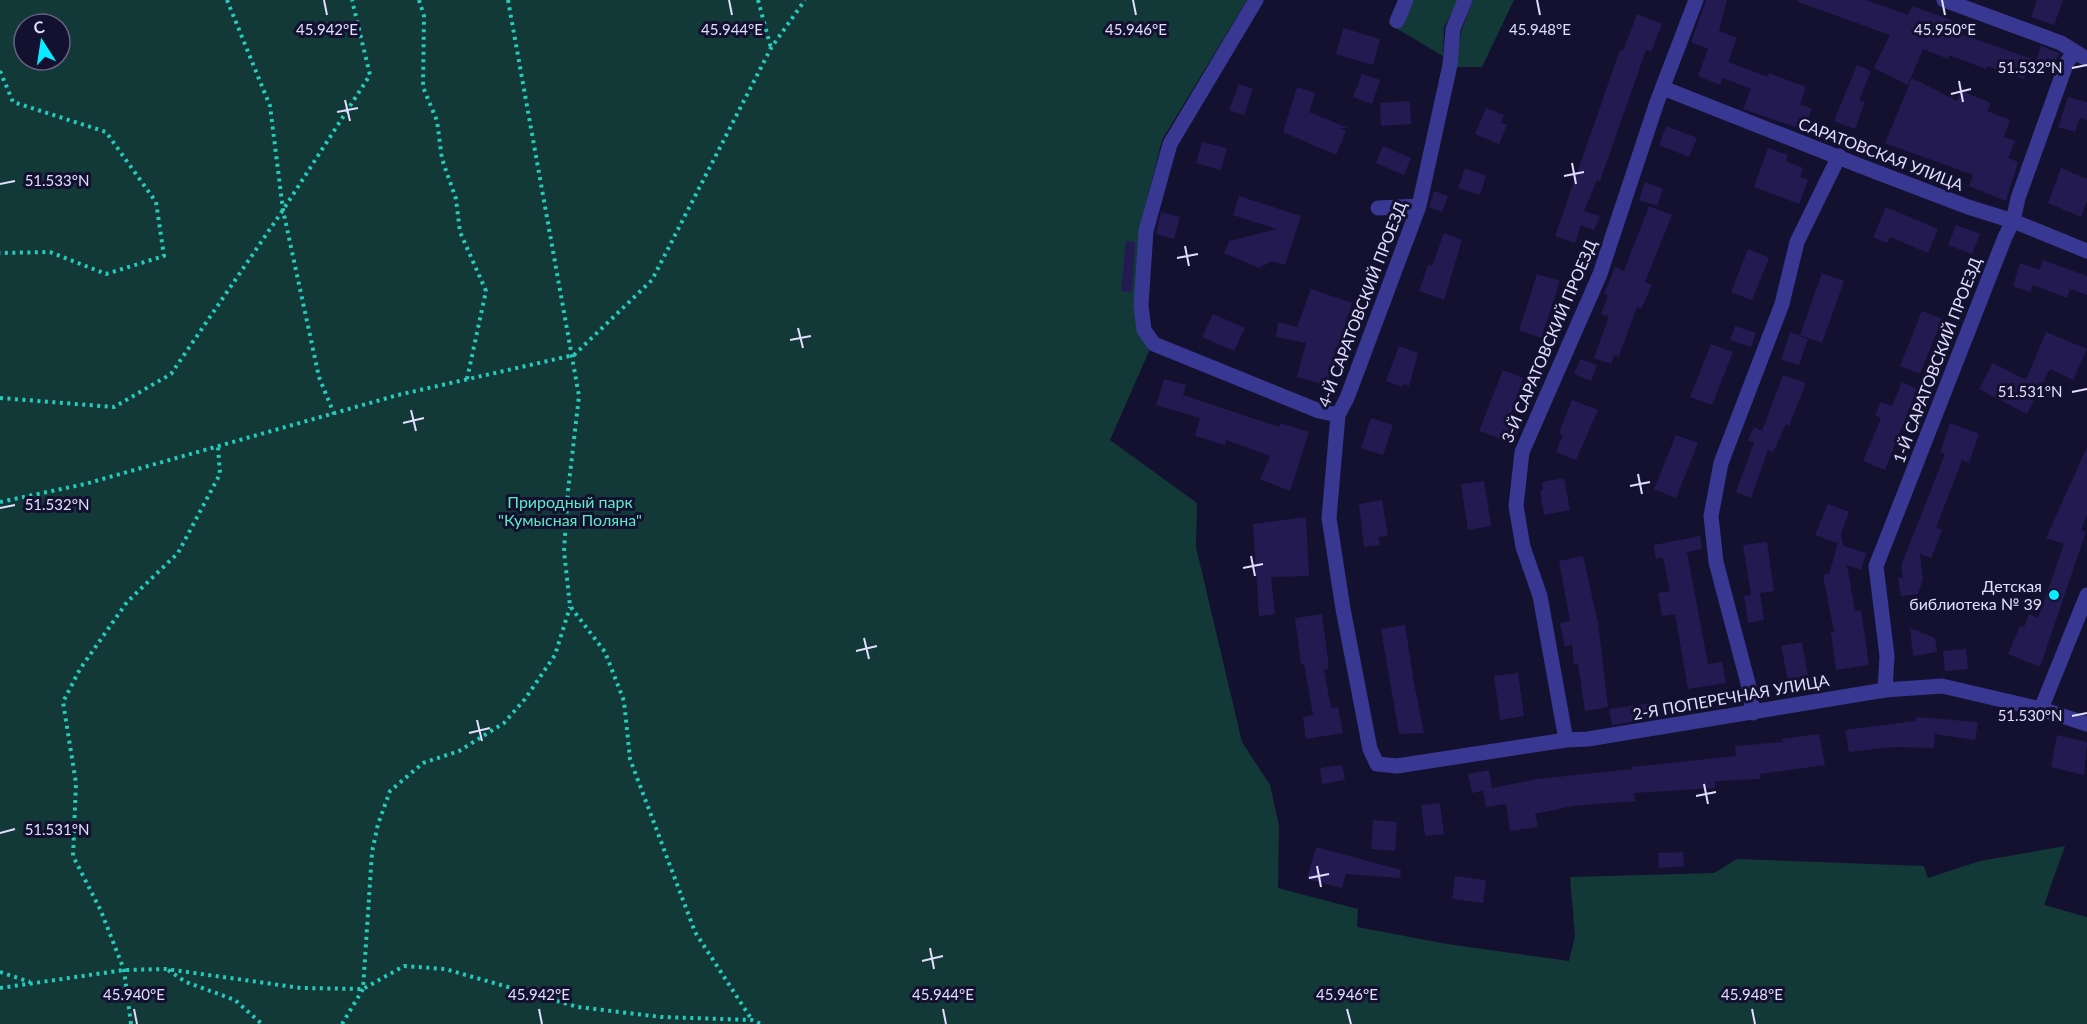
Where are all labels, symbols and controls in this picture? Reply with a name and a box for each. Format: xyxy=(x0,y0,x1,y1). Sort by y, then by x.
north arrow xyxy=(12,12,72,72)
text: С xyxy=(32,16,46,37)
text: 45.942°E xyxy=(296,20,358,38)
text: 45.944°E xyxy=(701,20,763,38)
text: 45.946°E xyxy=(1105,20,1167,38)
text: 45.948°E xyxy=(1509,20,1571,38)
text: 45.950°E xyxy=(1914,20,1976,38)
text: 51.532°N xyxy=(1998,58,2062,76)
street label: САРАТОВСКАЯ УЛИЦА xyxy=(1796,113,1967,194)
text: 51.533°N xyxy=(25,171,89,189)
street label: 4-Й САРАТОВСКИЙ ПРОЕЗД xyxy=(1313,198,1410,409)
street label: 3-Й САРАТОВСКИЙ ПРОЕЗД xyxy=(1497,236,1600,445)
street label: 1-Й САРАТОВСКИЙ ПРОЕЗД xyxy=(1888,254,1985,465)
text: 51.531°N xyxy=(1998,382,2062,400)
park label: Природный парк "Кумысная Поляна" xyxy=(498,492,642,529)
text: 51.532°N xyxy=(25,495,89,513)
place label: Детская библиотека № 39 xyxy=(1909,576,2042,613)
marker: Детская библиотека № 39 xyxy=(2047,588,2061,602)
street label: 2-Я ПОПЕРЕЧНАЯ УЛИЦА xyxy=(1631,670,1831,723)
text: 51.530°N xyxy=(1998,706,2062,724)
text: 51.531°N xyxy=(25,820,89,838)
text: 45.940°E xyxy=(103,985,165,1003)
text: 45.942°E xyxy=(508,985,570,1003)
text: 45.944°E xyxy=(912,985,974,1003)
text: 45.946°E xyxy=(1316,985,1378,1003)
text: 45.948°E xyxy=(1721,985,1783,1003)

